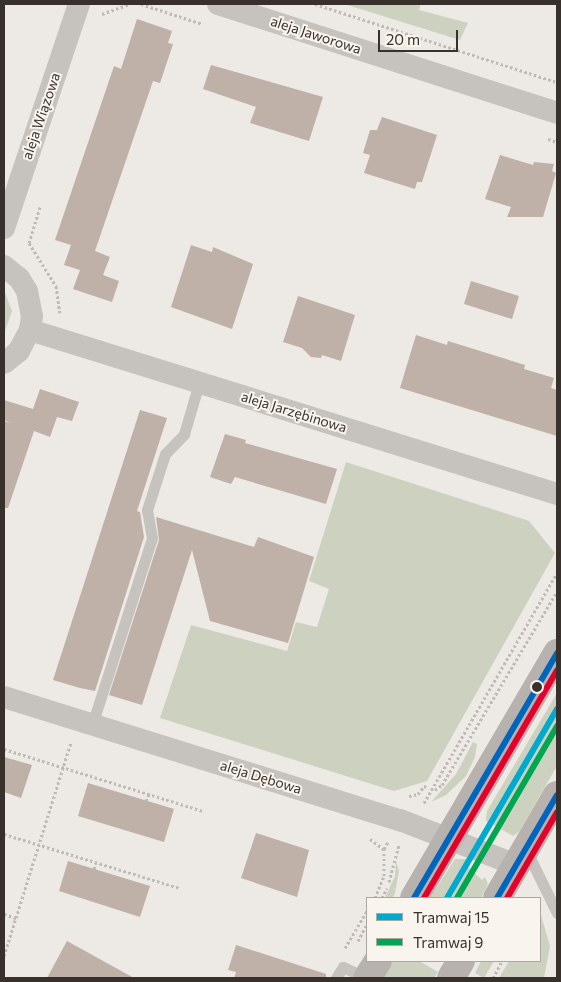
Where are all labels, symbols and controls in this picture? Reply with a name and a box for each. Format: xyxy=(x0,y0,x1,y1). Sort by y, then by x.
street label: aleja Jaworowa xyxy=(269,12,363,58)
scale bar xyxy=(381,20,461,52)
text: 20 m xyxy=(386,30,420,48)
street label: aleja Wiązowa xyxy=(18,70,64,162)
street label: aleja Jarzębinowa xyxy=(239,388,349,436)
unlabelled marker xyxy=(532,682,542,692)
street label: aleja Dębowa xyxy=(218,757,304,797)
legend xyxy=(366,897,541,962)
text: Tramwaj 15 xyxy=(413,908,489,926)
text: Tramwaj 9 xyxy=(413,933,483,951)

